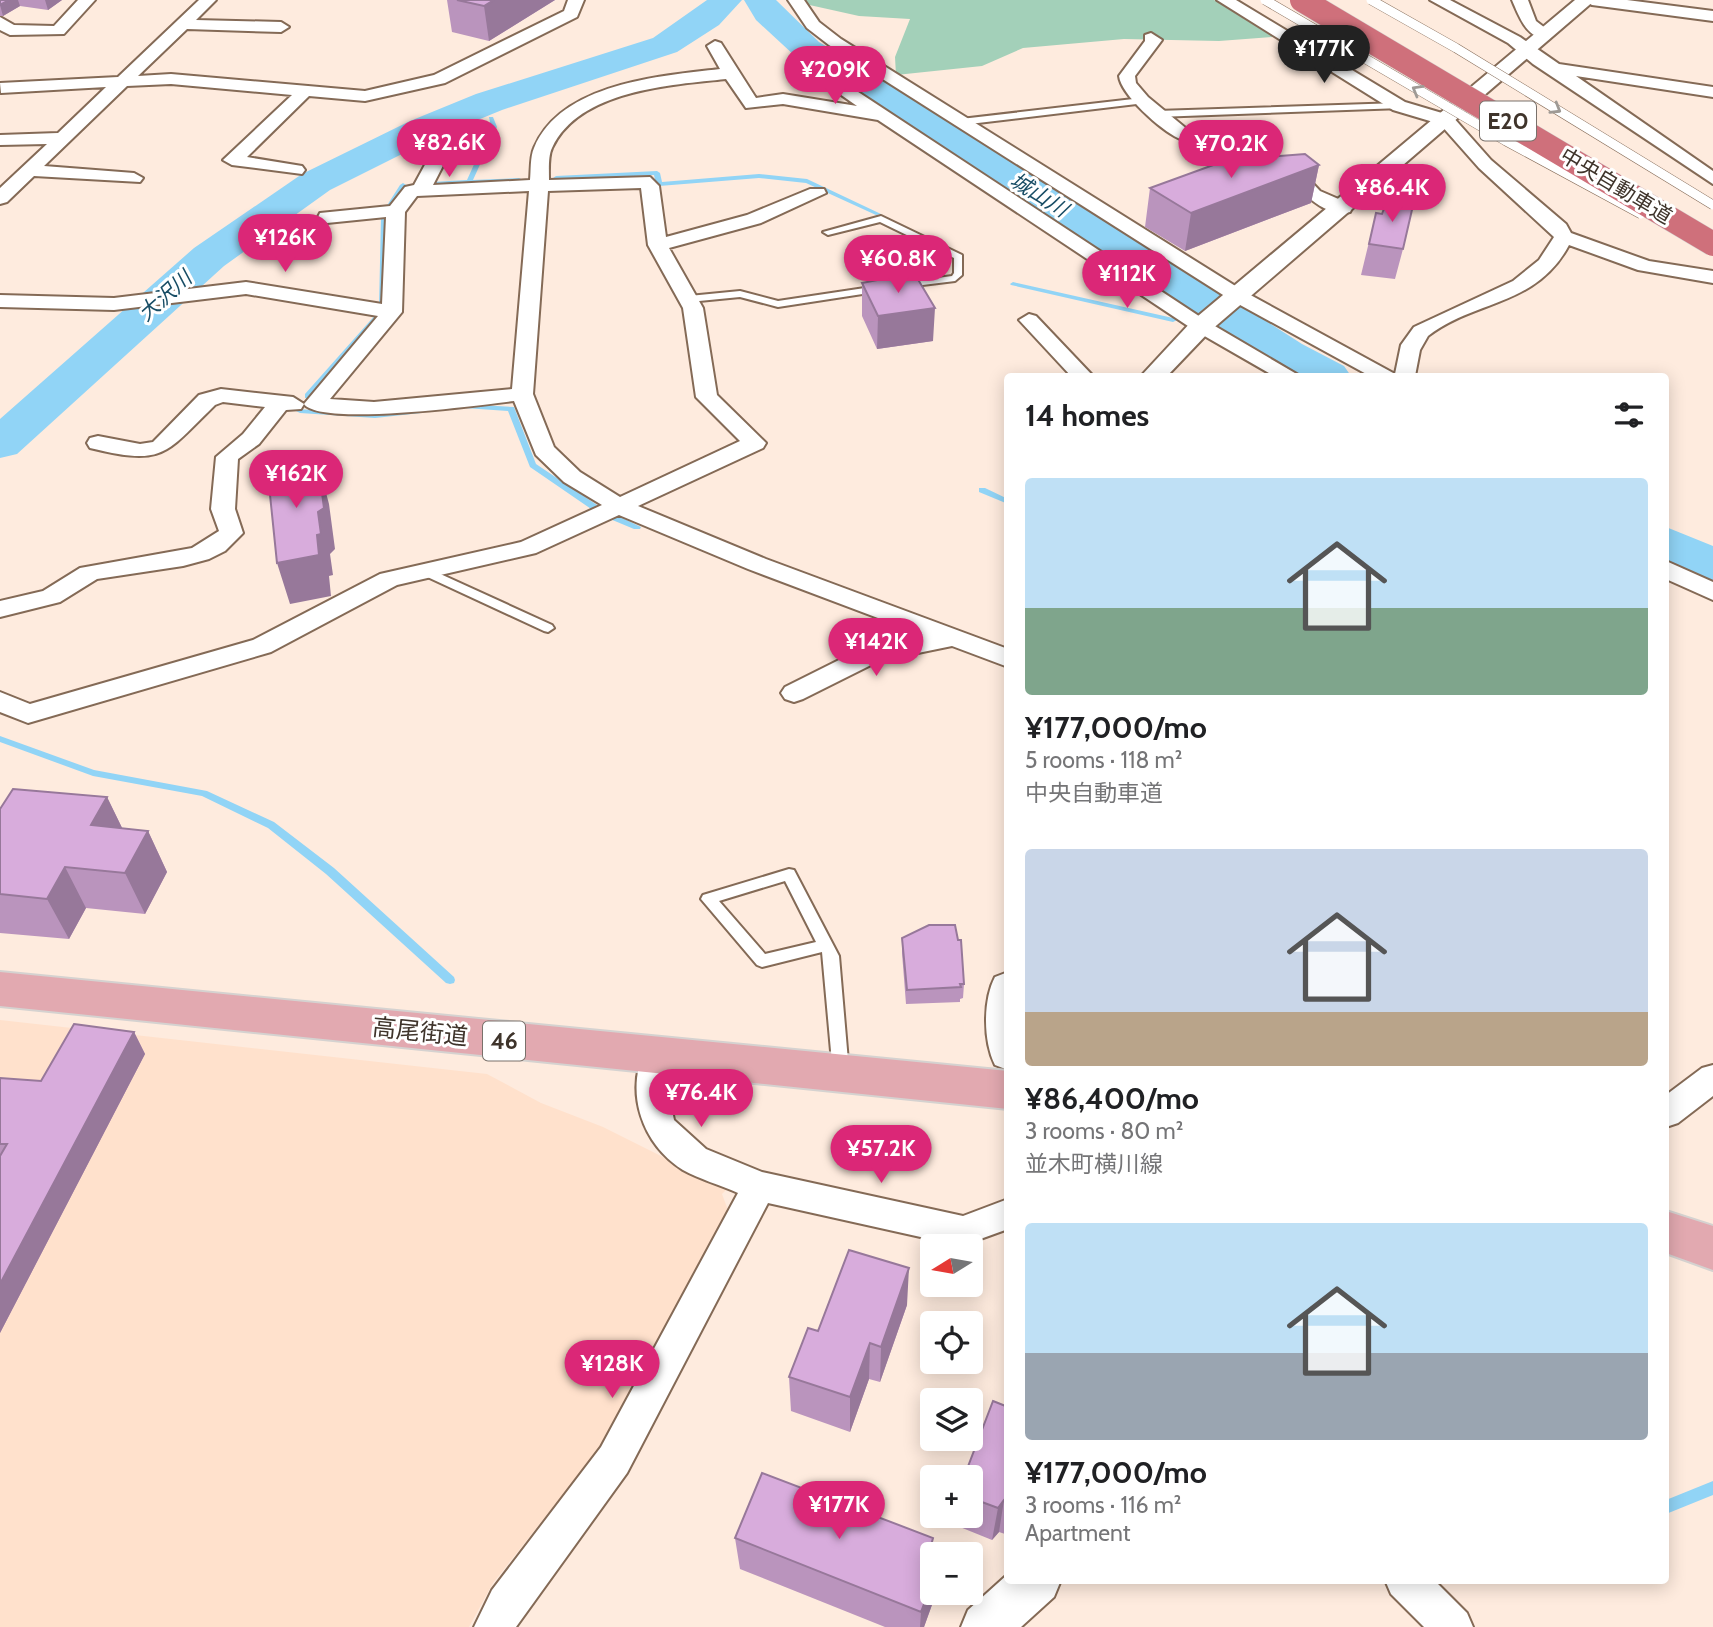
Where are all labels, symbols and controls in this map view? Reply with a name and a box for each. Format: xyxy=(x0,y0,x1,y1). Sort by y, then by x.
pin: ¥177K xyxy=(1275,25,1373,85)
text: ¥177K xyxy=(1294,34,1354,62)
pin: ¥209K xyxy=(786,46,884,106)
text: ¥209K xyxy=(800,55,870,83)
one-way arrow xyxy=(1412,85,1425,98)
one-way arrow xyxy=(1549,100,1562,113)
road number: E20 xyxy=(1480,102,1536,140)
pin: ¥82.6K xyxy=(392,120,506,179)
pin: ¥70.2K xyxy=(1174,120,1288,180)
text: ¥82.6K xyxy=(413,128,485,156)
text: ¥70.2K xyxy=(1194,129,1268,157)
street label: 中央自動車道 xyxy=(1556,142,1677,229)
pin: ¥86.4K xyxy=(1335,164,1449,224)
water label: 城山川 xyxy=(1006,167,1074,223)
text: ¥86.4K xyxy=(1355,173,1429,201)
pin: ¥126K xyxy=(236,215,334,274)
text: ¥126K xyxy=(254,223,316,251)
pin: ¥60.8K xyxy=(841,236,955,295)
text: ¥60.8K xyxy=(860,244,936,272)
pin: ¥112K xyxy=(1078,250,1176,310)
text: ¥112K xyxy=(1098,259,1156,287)
water label: 大沢川 xyxy=(133,264,198,326)
icon: filters xyxy=(1610,396,1648,434)
text: 14 homes xyxy=(1025,397,1149,434)
pin: ¥162K xyxy=(247,450,345,510)
text: ¥162K xyxy=(265,459,327,487)
icon: home xyxy=(1274,523,1400,649)
pin: ¥142K xyxy=(827,618,925,678)
text: ¥142K xyxy=(844,627,908,655)
text: ¥177,000/mo xyxy=(1025,709,1207,746)
text: 5 rooms · 118 m² xyxy=(1025,746,1182,774)
text: 中央自動車道 xyxy=(1025,779,1163,807)
icon: home xyxy=(1274,894,1400,1020)
street label: 高尾街道 xyxy=(371,1012,469,1051)
road number: 46 xyxy=(483,1022,525,1060)
pin: ¥76.4K xyxy=(644,1070,758,1129)
text: ¥76.4K xyxy=(665,1078,737,1106)
text: ¥86,400/mo xyxy=(1025,1080,1199,1117)
text: 3 rooms · 80 m² xyxy=(1025,1117,1183,1145)
pin: ¥57.2K xyxy=(824,1126,938,1185)
text: ¥57.2K xyxy=(847,1134,915,1162)
text: 並木町横川線 xyxy=(1025,1150,1163,1178)
north arrow xyxy=(920,1234,984,1297)
map controls xyxy=(920,1234,983,1605)
icon: home xyxy=(1274,1268,1400,1394)
button: locate xyxy=(920,1311,983,1374)
pin: ¥128K xyxy=(563,1340,661,1400)
text: ¥128K xyxy=(581,1349,643,1377)
button: layers xyxy=(920,1388,983,1451)
text: ¥177,000/mo xyxy=(1025,1454,1207,1491)
button: + xyxy=(920,1465,983,1528)
pin: ¥177K xyxy=(790,1482,888,1541)
text: ¥177K xyxy=(809,1490,869,1518)
text: 3 rooms · 116 m² xyxy=(1025,1491,1181,1519)
text: Apartment xyxy=(1025,1519,1130,1547)
button: − xyxy=(920,1542,983,1605)

